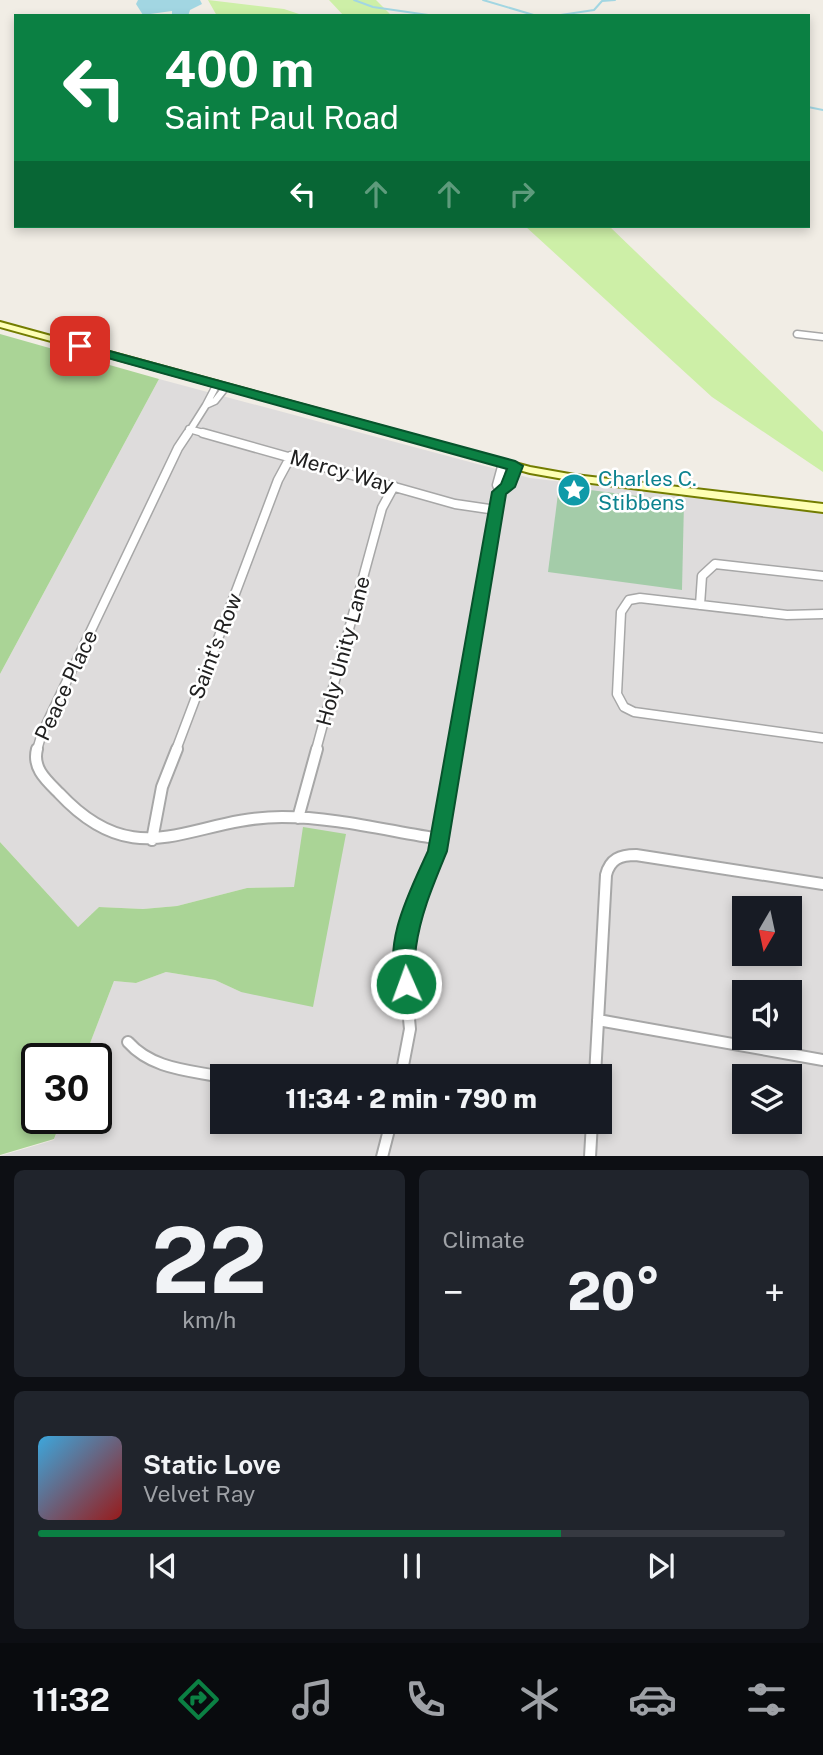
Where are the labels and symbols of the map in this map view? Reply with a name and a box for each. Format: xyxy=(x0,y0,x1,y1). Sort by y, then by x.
pin xyxy=(50,316,110,376)
street label: Mercy Way xyxy=(287,444,397,498)
place label: Charles C. Stibbens xyxy=(598,466,697,515)
place icon: Charles C. Stibbens xyxy=(555,471,593,509)
street label: Holy Unity Lane xyxy=(311,573,375,729)
street label: Saint's Row xyxy=(183,589,247,703)
street label: Peace Place xyxy=(29,626,103,744)
north arrow xyxy=(732,896,802,966)
position arrow xyxy=(369,947,443,1021)
speed limit sign: 30 xyxy=(21,1043,112,1134)

